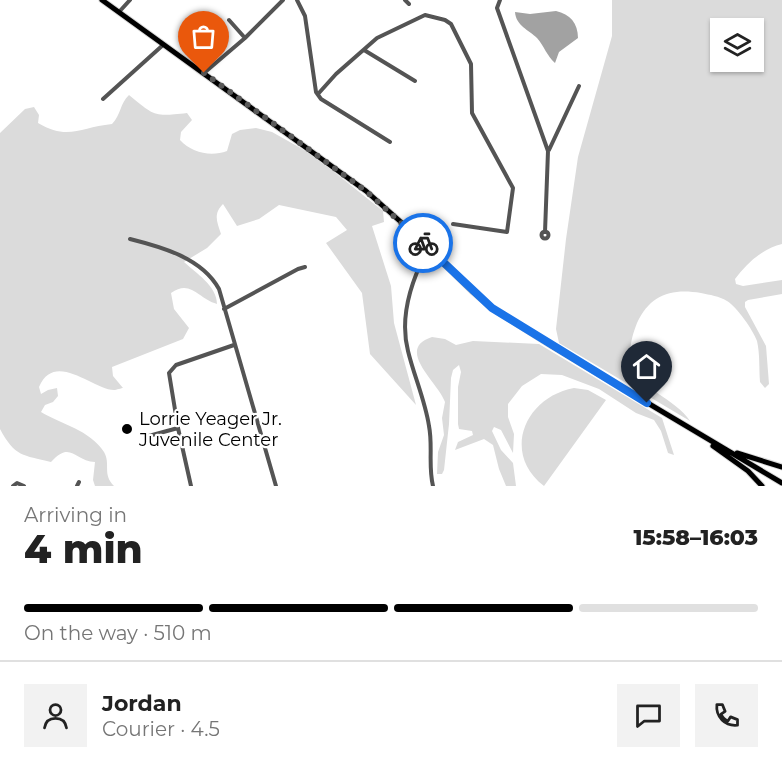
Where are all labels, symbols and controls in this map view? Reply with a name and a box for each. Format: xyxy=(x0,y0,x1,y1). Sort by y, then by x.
pin xyxy=(178,11,229,73)
map controls xyxy=(710,18,764,72)
button: layers xyxy=(710,18,764,72)
icon: bag xyxy=(187,20,220,53)
courier xyxy=(393,213,453,273)
icon: bike xyxy=(407,227,440,260)
pin xyxy=(621,341,672,403)
icon: home xyxy=(630,350,663,383)
place label: Lorrie Yeager Jr. Juvenile Center xyxy=(138,408,282,451)
marker: Lorrie Yeager Jr. Juvenile Center xyxy=(120,422,134,436)
text: Arriving in xyxy=(24,503,127,527)
text: 15:58–16:03 xyxy=(633,524,758,551)
text: 4 min xyxy=(24,525,143,573)
text: On the way · 510 m xyxy=(24,621,212,645)
button: person xyxy=(24,684,87,747)
button: chat xyxy=(617,684,680,747)
button: phone xyxy=(695,684,758,747)
text: Jordan xyxy=(102,690,182,717)
text: Courier · 4.5 xyxy=(102,717,220,741)

